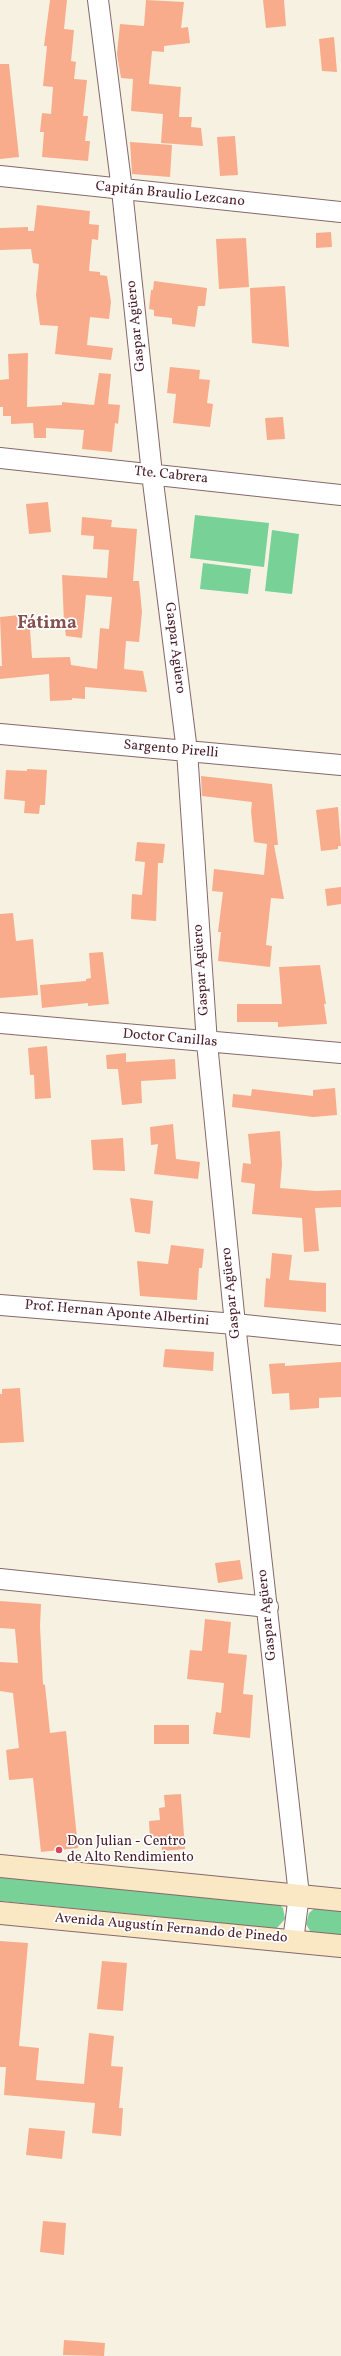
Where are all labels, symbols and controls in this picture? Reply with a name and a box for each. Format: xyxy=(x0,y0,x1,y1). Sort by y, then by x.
street label: Capitán Braulio Lezcano xyxy=(95,179,245,211)
street label: Gaspar Agüero xyxy=(124,280,150,372)
street label: Tte. Cabrera xyxy=(133,464,209,488)
street label: Gaspar Agüero xyxy=(160,601,188,695)
district label: Fátima xyxy=(17,614,77,636)
street label: Sargento Pirelli xyxy=(123,737,219,763)
street label: Gaspar Agüero xyxy=(190,924,214,1016)
street label: Doctor Canillas xyxy=(122,1026,218,1052)
street label: Gaspar Agüero xyxy=(219,1247,245,1339)
street label: Prof. Hernan Aponte Albertini xyxy=(24,1298,210,1330)
street label: Gaspar Agüero xyxy=(255,1569,281,1661)
place label: Don Julian - Centro de Alto Rendimiento xyxy=(67,1834,194,1866)
marker: Don Julian - Centro de Alto Rendimiento xyxy=(54,1845,64,1855)
street label: Avenida Augustín Fernando de Pinedo xyxy=(54,1910,288,1948)

